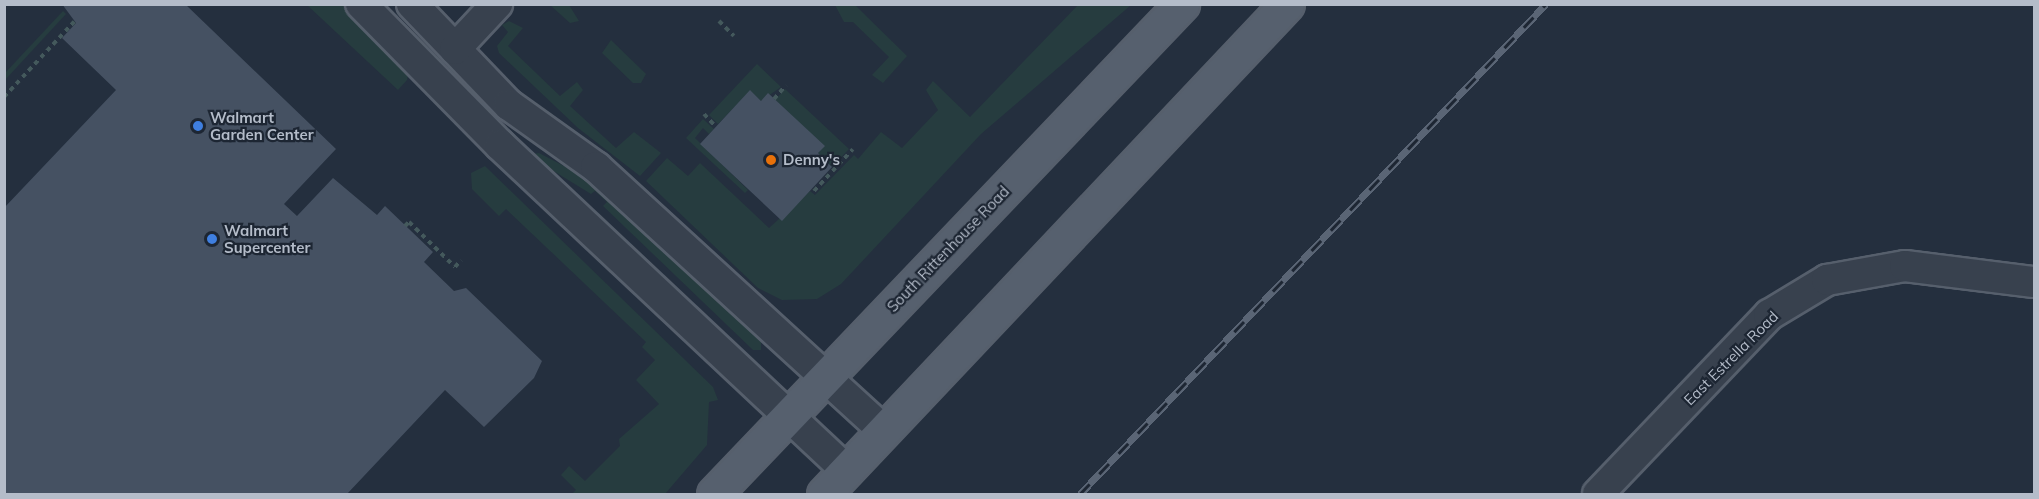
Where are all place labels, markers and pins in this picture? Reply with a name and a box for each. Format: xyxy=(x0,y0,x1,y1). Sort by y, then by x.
place label: Walmart Garden Center xyxy=(210,108,314,143)
marker: Walmart Garden Center xyxy=(191,119,205,133)
place label: Denny's xyxy=(783,151,840,169)
marker: Denny's xyxy=(764,153,778,167)
place label: Walmart Supercenter xyxy=(224,221,310,256)
marker: Walmart Supercenter xyxy=(205,232,219,246)

